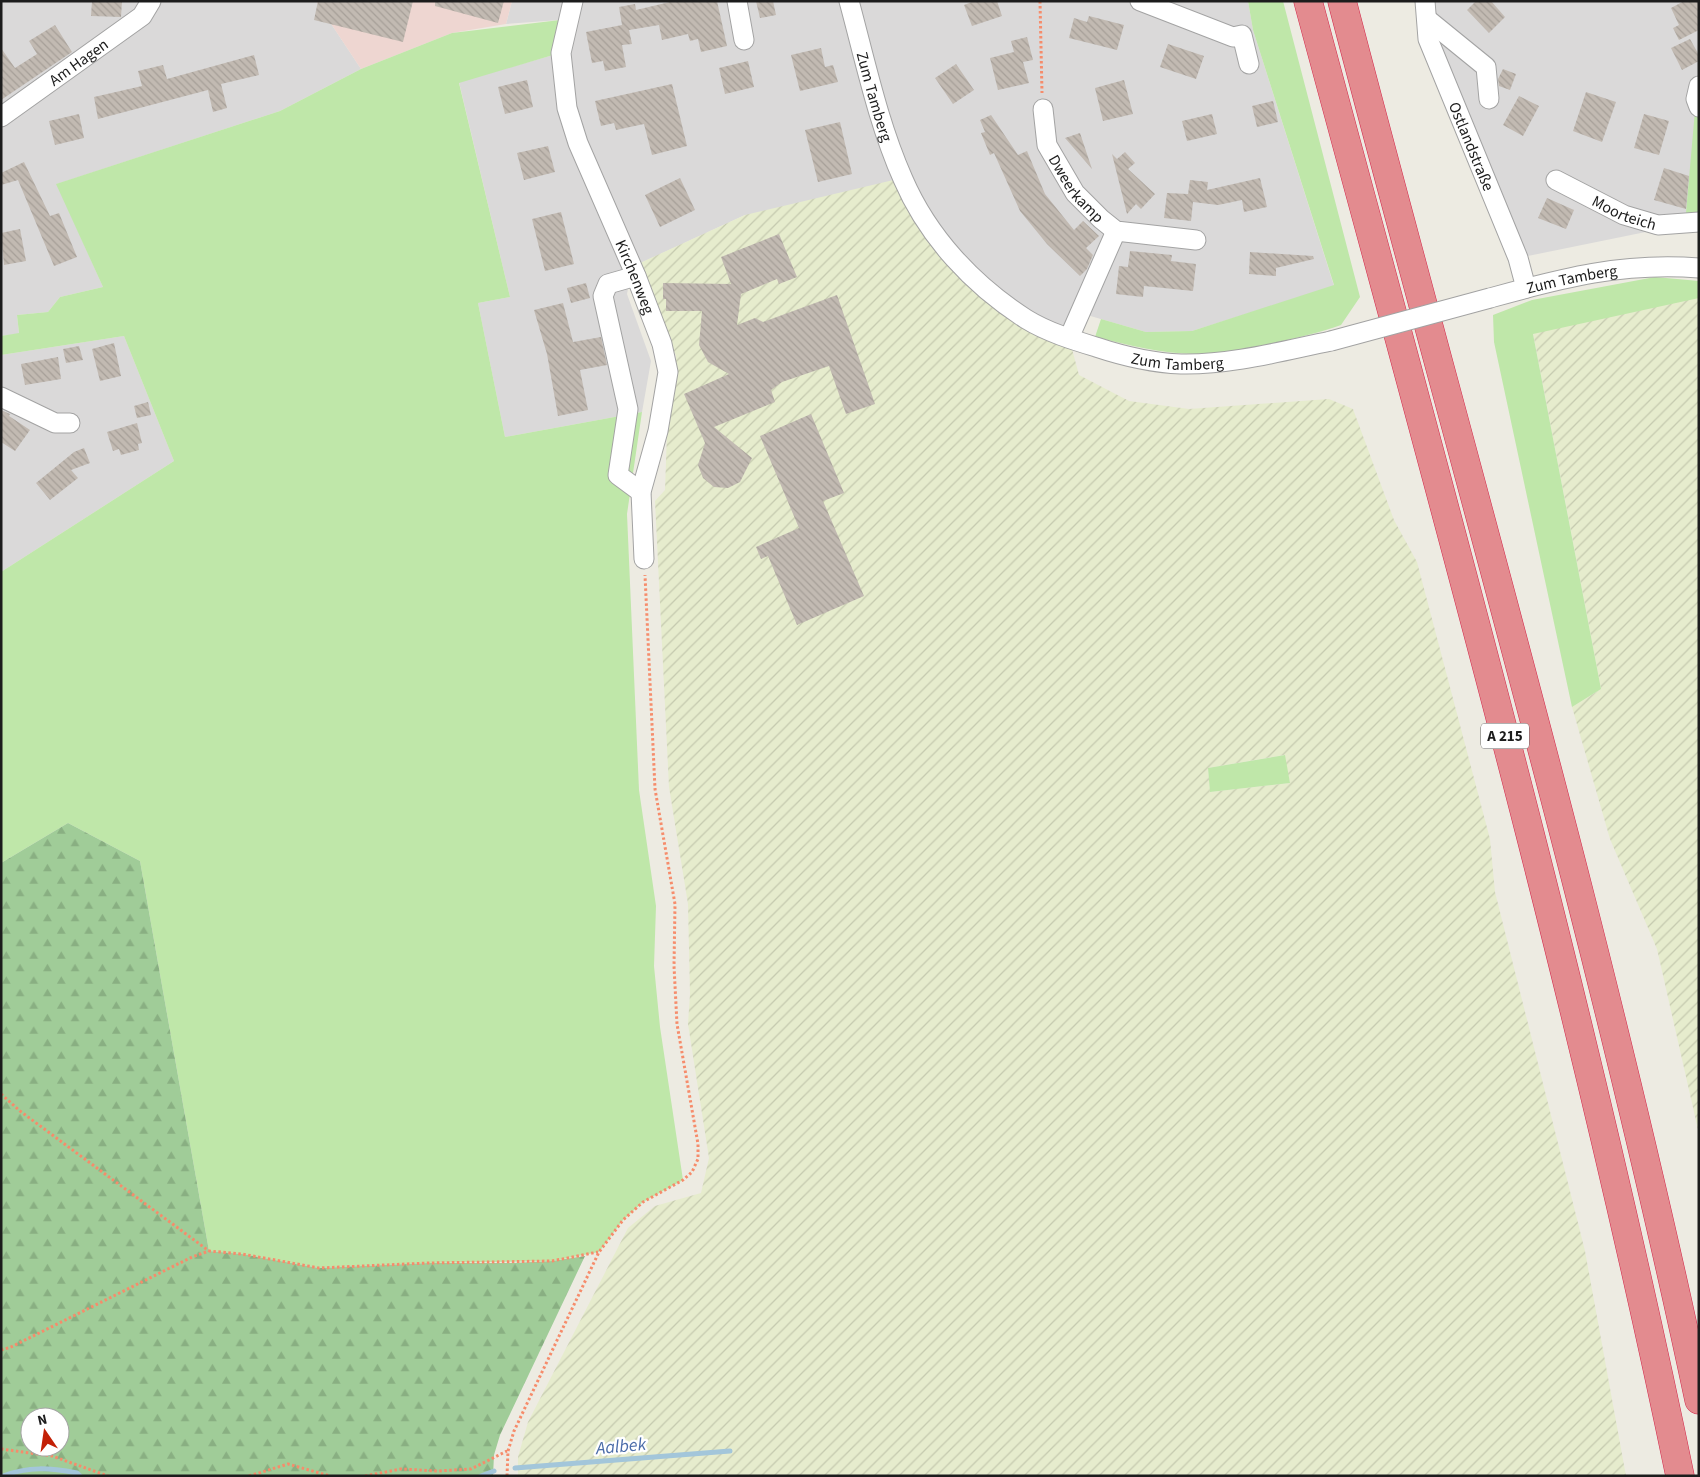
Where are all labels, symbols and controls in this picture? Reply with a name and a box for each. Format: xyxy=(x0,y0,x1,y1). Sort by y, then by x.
street label: Am Hagen xyxy=(45,34,113,91)
street label: Zum Tamberg xyxy=(851,50,897,145)
street label: Ostlandstraße xyxy=(1443,99,1499,195)
street label: Dweerkamp xyxy=(1043,151,1109,228)
street label: Moorteich xyxy=(1588,190,1659,236)
street label: Kirchenweg xyxy=(609,236,660,318)
street label: Zum Tamberg xyxy=(1524,260,1619,300)
street label: Zum Tamberg xyxy=(1129,347,1225,376)
road number: A 215 xyxy=(1481,724,1529,748)
north arrow xyxy=(20,1407,70,1457)
text: N xyxy=(36,1410,49,1431)
water label: Aalbek xyxy=(594,1432,648,1461)

